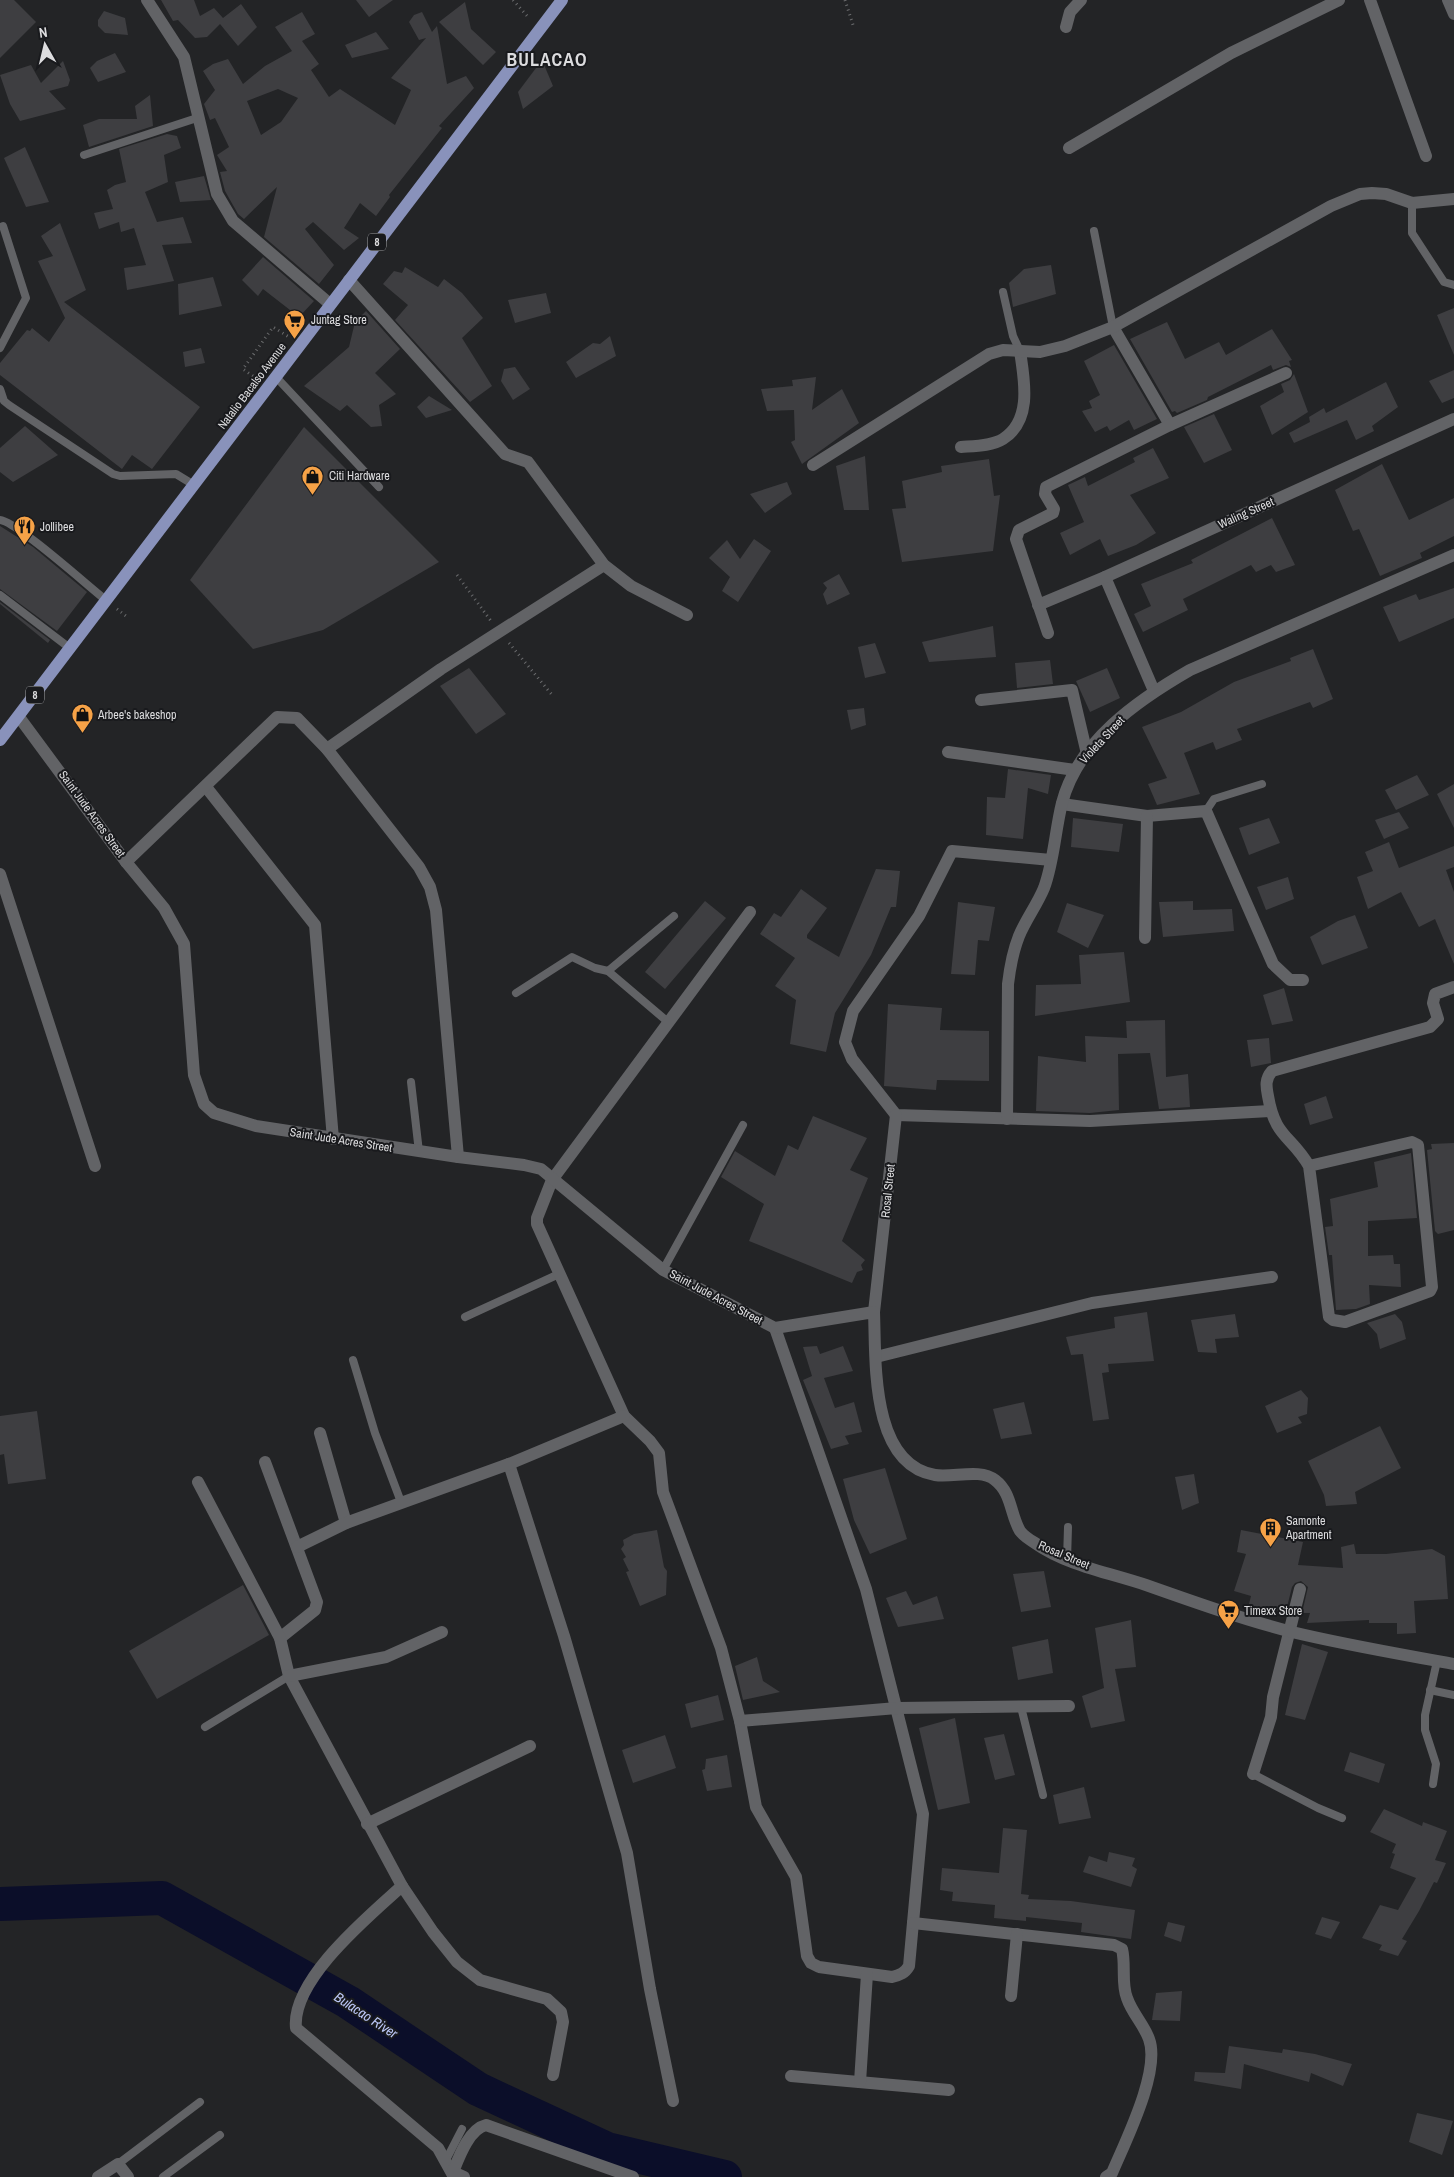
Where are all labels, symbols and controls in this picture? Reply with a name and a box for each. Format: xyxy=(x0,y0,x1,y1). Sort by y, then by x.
north arrow xyxy=(20,20,70,70)
text: N xyxy=(38,23,49,42)
district label: BULACAO xyxy=(507,47,587,72)
road number: 8 xyxy=(368,233,386,250)
supermarket icon: Juntag Store xyxy=(283,308,307,339)
place label: Juntag Store xyxy=(311,312,367,328)
street label: Natalio Bacalso Avenue xyxy=(214,340,290,432)
shop icon: Citi Hardware xyxy=(301,464,325,495)
place label: Citi Hardware xyxy=(329,468,390,484)
street label: Waling Street xyxy=(1216,494,1277,532)
restaurant icon: Jollibee xyxy=(12,515,36,546)
place label: Jollibee xyxy=(40,519,74,535)
road number: 8 xyxy=(26,686,44,704)
shop icon: Arbee's bakeshop xyxy=(70,703,94,734)
place label: Arbee's bakeshop xyxy=(97,707,176,723)
street label: Violeta Street xyxy=(1076,713,1128,767)
street label: Saint Jude Acres Street xyxy=(55,767,129,861)
street label: Saint Jude Acres Street xyxy=(289,1124,394,1156)
street label: Rosal Street xyxy=(877,1163,899,1219)
street label: Saint Jude Acres Street xyxy=(667,1266,766,1328)
place label: Samonte Apartment xyxy=(1285,1513,1332,1543)
building icon: Samonte Apartment xyxy=(1258,1516,1282,1547)
street label: Rosal Street xyxy=(1036,1537,1092,1573)
supermarket icon: Timexx Store xyxy=(1216,1599,1240,1630)
place label: Timexx Store xyxy=(1244,1603,1302,1619)
water label: Bulacao River xyxy=(331,1988,402,2043)

